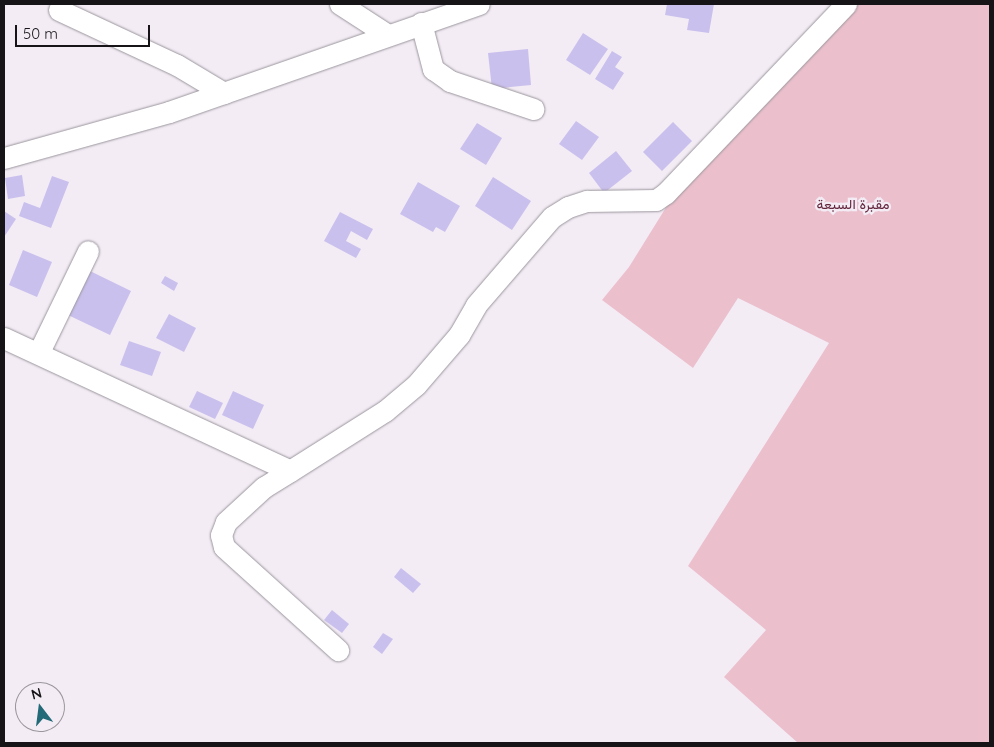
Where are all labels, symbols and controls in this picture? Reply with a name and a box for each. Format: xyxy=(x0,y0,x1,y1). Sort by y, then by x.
scale bar xyxy=(18,15,152,47)
text: 50 m xyxy=(23,24,58,43)
park label: مقبرة السبعة xyxy=(816,196,890,212)
north arrow xyxy=(15,682,65,732)
text: N xyxy=(29,683,44,704)

